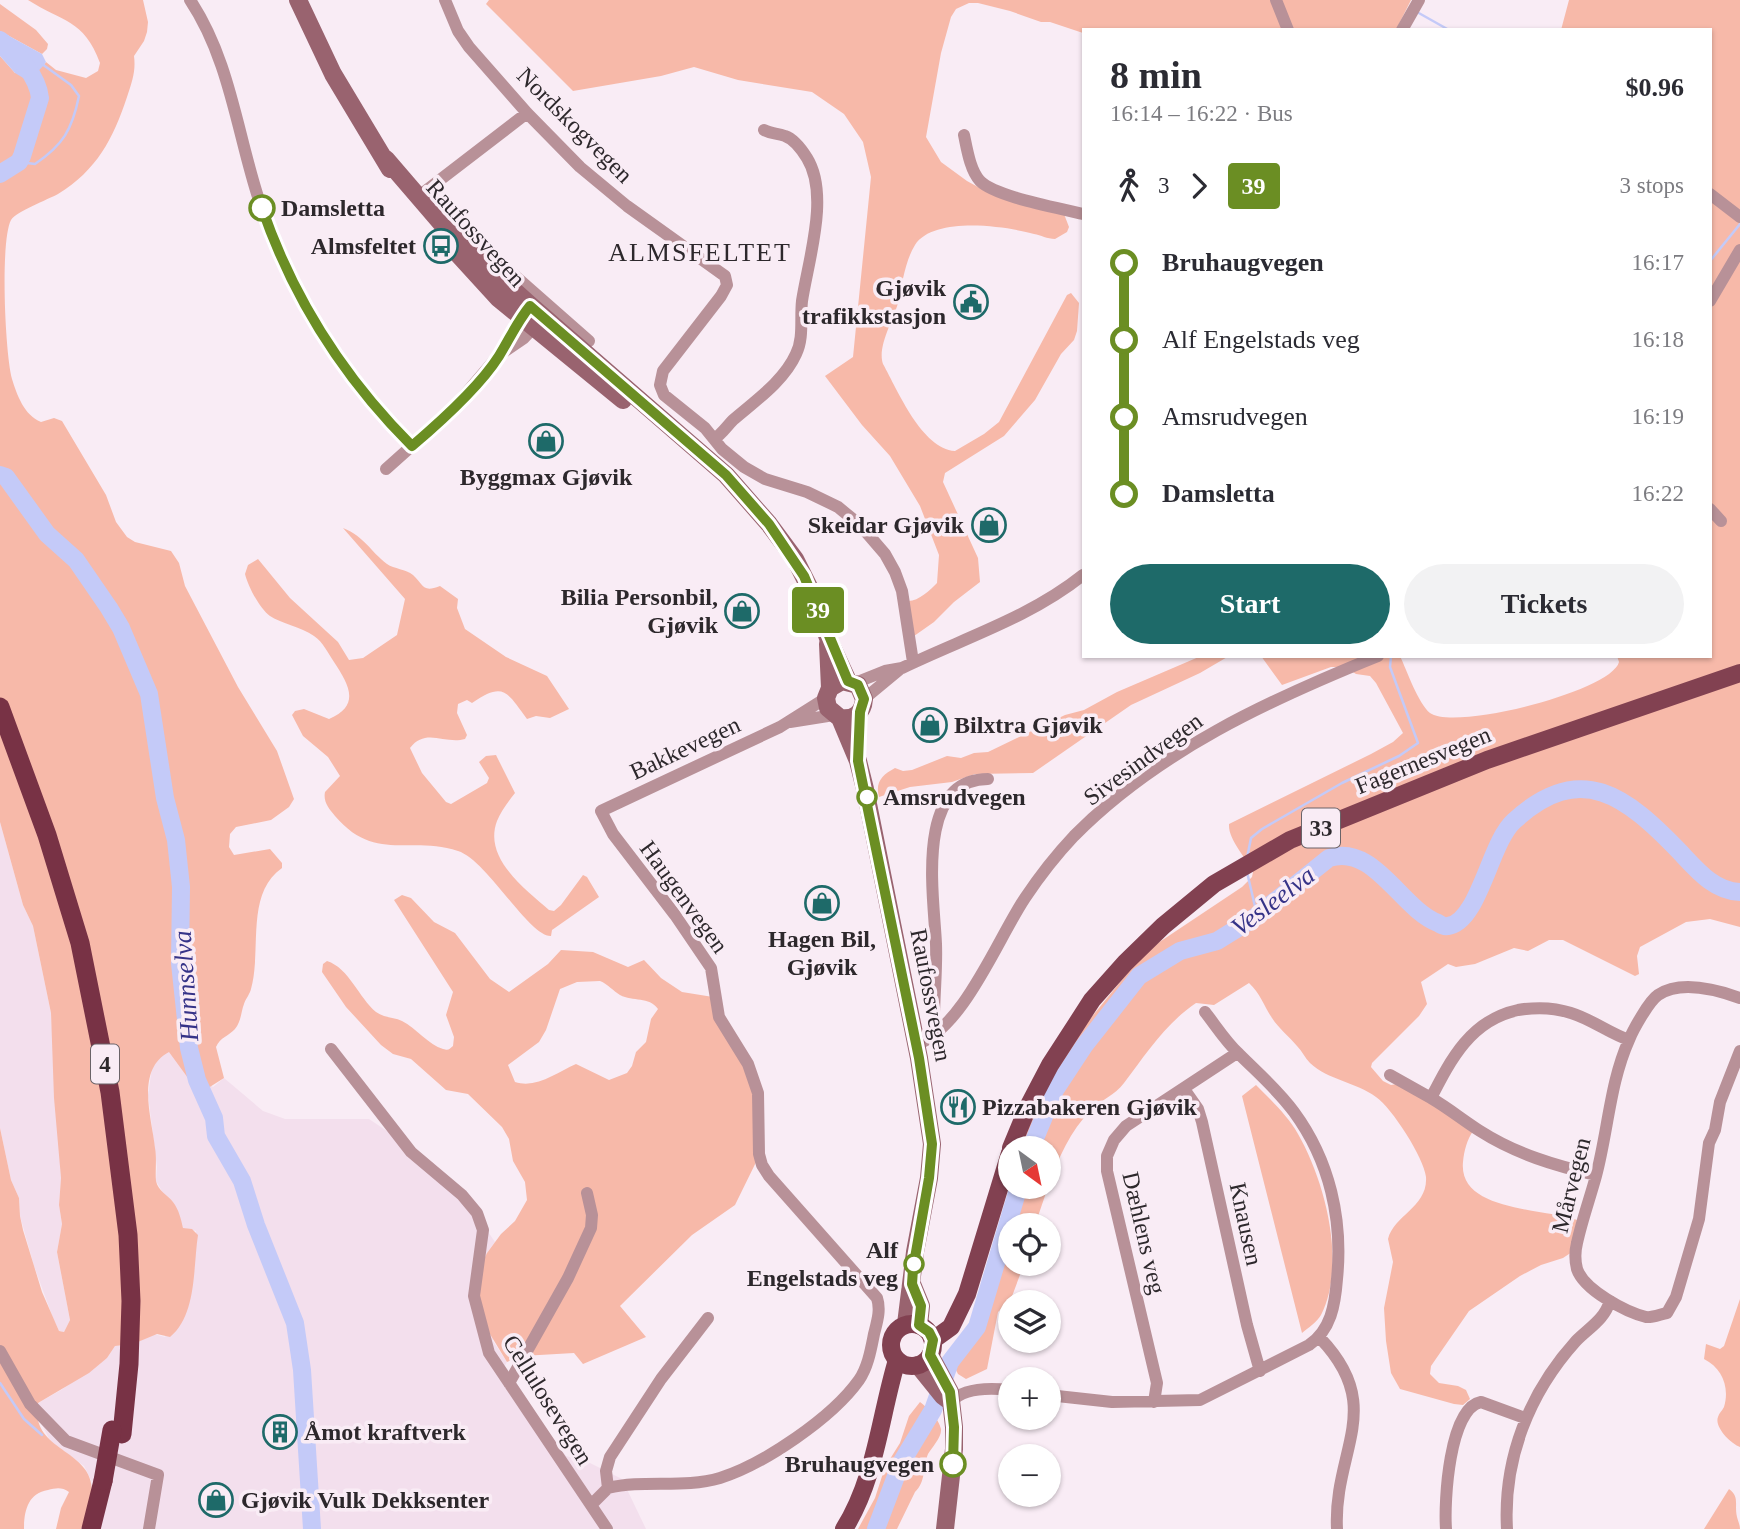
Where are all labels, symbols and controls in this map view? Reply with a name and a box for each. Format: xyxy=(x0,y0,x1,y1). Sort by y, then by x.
text: 8 min xyxy=(1110,54,1202,96)
street label: Nordskogvegen xyxy=(512,62,638,188)
text: $0.96 xyxy=(1626,73,1684,102)
text: 16:14 – 16:22 · Bus xyxy=(1110,101,1293,126)
icon: walk xyxy=(1110,167,1148,205)
icon: forward xyxy=(1180,167,1218,205)
text: 3 xyxy=(1158,173,1170,198)
text: 39 xyxy=(1242,173,1266,199)
text: 3 stops xyxy=(1619,173,1684,198)
street label: Raufossvegen xyxy=(421,174,531,292)
marker: Damsletta xyxy=(249,195,275,221)
place label: Damsletta xyxy=(281,195,385,221)
bus stop icon: Almsfeltet xyxy=(422,227,460,265)
place label: Almsfeltet xyxy=(311,233,416,259)
district label: ALMSFELTET xyxy=(608,238,792,267)
text: Bruhaugvegen xyxy=(1162,248,1324,277)
text: 16:17 xyxy=(1632,250,1684,275)
place label: Gjøvik trafikkstasjon xyxy=(802,275,947,329)
public building icon: Gjøvik trafikkstasjon xyxy=(952,283,990,321)
text: Alf Engelstads veg xyxy=(1162,325,1360,354)
text: 16:18 xyxy=(1632,327,1684,352)
text: Amsrudvegen xyxy=(1162,402,1308,431)
text: 16:19 xyxy=(1632,404,1684,429)
shop icon: Byggmax Gjøvik xyxy=(527,422,565,460)
place label: Byggmax Gjøvik xyxy=(460,464,633,490)
text: Damsletta xyxy=(1162,479,1275,508)
text: 16:22 xyxy=(1632,481,1684,506)
shop icon: Skeidar Gjøvik xyxy=(970,506,1008,544)
place label: Skeidar Gjøvik xyxy=(808,512,965,538)
button: Start xyxy=(1110,564,1390,644)
button: Tickets xyxy=(1404,564,1684,644)
place label: Bilia Personbil, Gjøvik xyxy=(561,584,719,638)
line badge: 39 xyxy=(786,587,850,633)
shop icon: Bilia Personbil, Gjøvik xyxy=(723,592,761,630)
text: 39 xyxy=(806,597,830,623)
shop icon: Bilxtra Gjøvik xyxy=(911,706,949,744)
street label: Sivesindvegen xyxy=(1079,707,1207,811)
street label: Bakkevegen xyxy=(626,711,744,785)
place label: Bilxtra Gjøvik xyxy=(954,712,1103,738)
street label: Fagernesvegen xyxy=(1351,721,1495,799)
place label: Amsrudvegen xyxy=(883,784,1026,810)
marker: Amsrudvegen xyxy=(857,787,877,807)
road number: 33 xyxy=(1302,808,1340,848)
street label: Haugenvegen xyxy=(635,836,733,958)
water label: Vesleelva xyxy=(1226,860,1320,942)
shop icon: Hagen Bil, Gjøvik xyxy=(803,884,841,922)
place label: Hagen Bil, Gjøvik xyxy=(768,926,876,980)
street label: Raufossvegen xyxy=(905,926,957,1064)
water label: Hunnselva xyxy=(168,930,204,1043)
road number: 4 xyxy=(91,1044,119,1084)
restaurant icon: Pizzabakeren Gjøvik xyxy=(939,1088,977,1126)
place label: Pizzabakeren Gjøvik xyxy=(982,1094,1198,1120)
street label: Mårvegen xyxy=(1547,1135,1595,1235)
north arrow xyxy=(998,1136,1060,1199)
map controls xyxy=(998,1136,1061,1507)
street label: Dæhlens veg xyxy=(1117,1169,1171,1297)
street label: Knausen xyxy=(1225,1180,1267,1268)
button: locate xyxy=(998,1213,1061,1276)
place label: Alf Engelstads veg xyxy=(747,1237,899,1291)
marker: Alf Engelstads veg xyxy=(904,1254,924,1274)
button: layers xyxy=(998,1290,1061,1353)
street label: Cellulosevegen xyxy=(498,1330,598,1470)
button: + xyxy=(998,1367,1061,1430)
building icon: Åmot kraftverk xyxy=(261,1413,299,1451)
place label: Åmot kraftverk xyxy=(304,1419,467,1445)
button: − xyxy=(998,1444,1061,1507)
place label: Bruhaugvegen xyxy=(785,1451,934,1477)
marker: Bruhaugvegen xyxy=(940,1451,966,1477)
shop icon: Gjøvik Vulk Dekksenter xyxy=(197,1481,235,1519)
place label: Gjøvik Vulk Dekksenter xyxy=(241,1487,489,1513)

